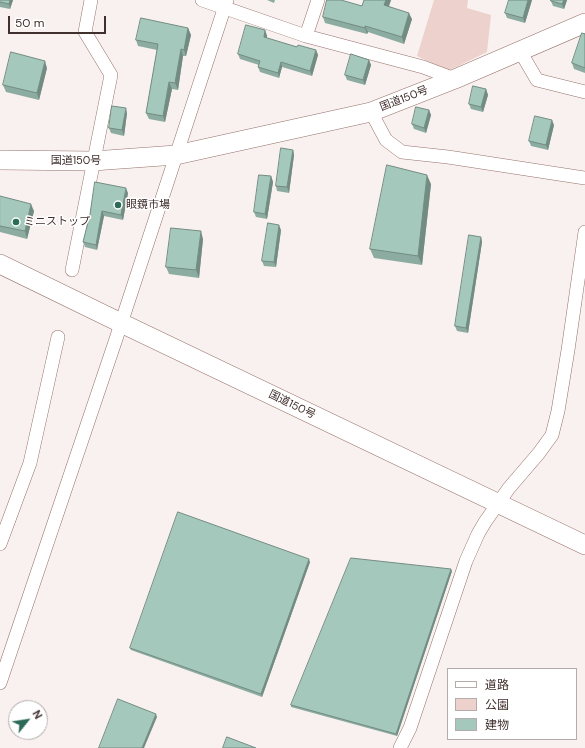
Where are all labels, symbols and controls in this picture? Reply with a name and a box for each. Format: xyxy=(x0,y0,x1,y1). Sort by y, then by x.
scale bar xyxy=(10,8,108,34)
text: 50 m xyxy=(15,15,44,31)
street label: 国道150号 xyxy=(378,84,430,114)
street label: 国道150号 xyxy=(51,154,101,168)
place label: 眼鏡市場 xyxy=(126,198,170,212)
marker: 眼鏡市場 xyxy=(113,200,123,210)
place label: ミニストップ xyxy=(24,215,90,229)
marker: ミニストップ xyxy=(11,217,21,227)
street label: 国道150号 xyxy=(266,388,318,422)
legend xyxy=(447,668,577,740)
text: 道路 xyxy=(485,677,509,693)
text: 公園 xyxy=(485,697,509,713)
north arrow xyxy=(8,700,48,740)
text: N xyxy=(29,708,46,721)
text: 建物 xyxy=(485,717,509,733)

